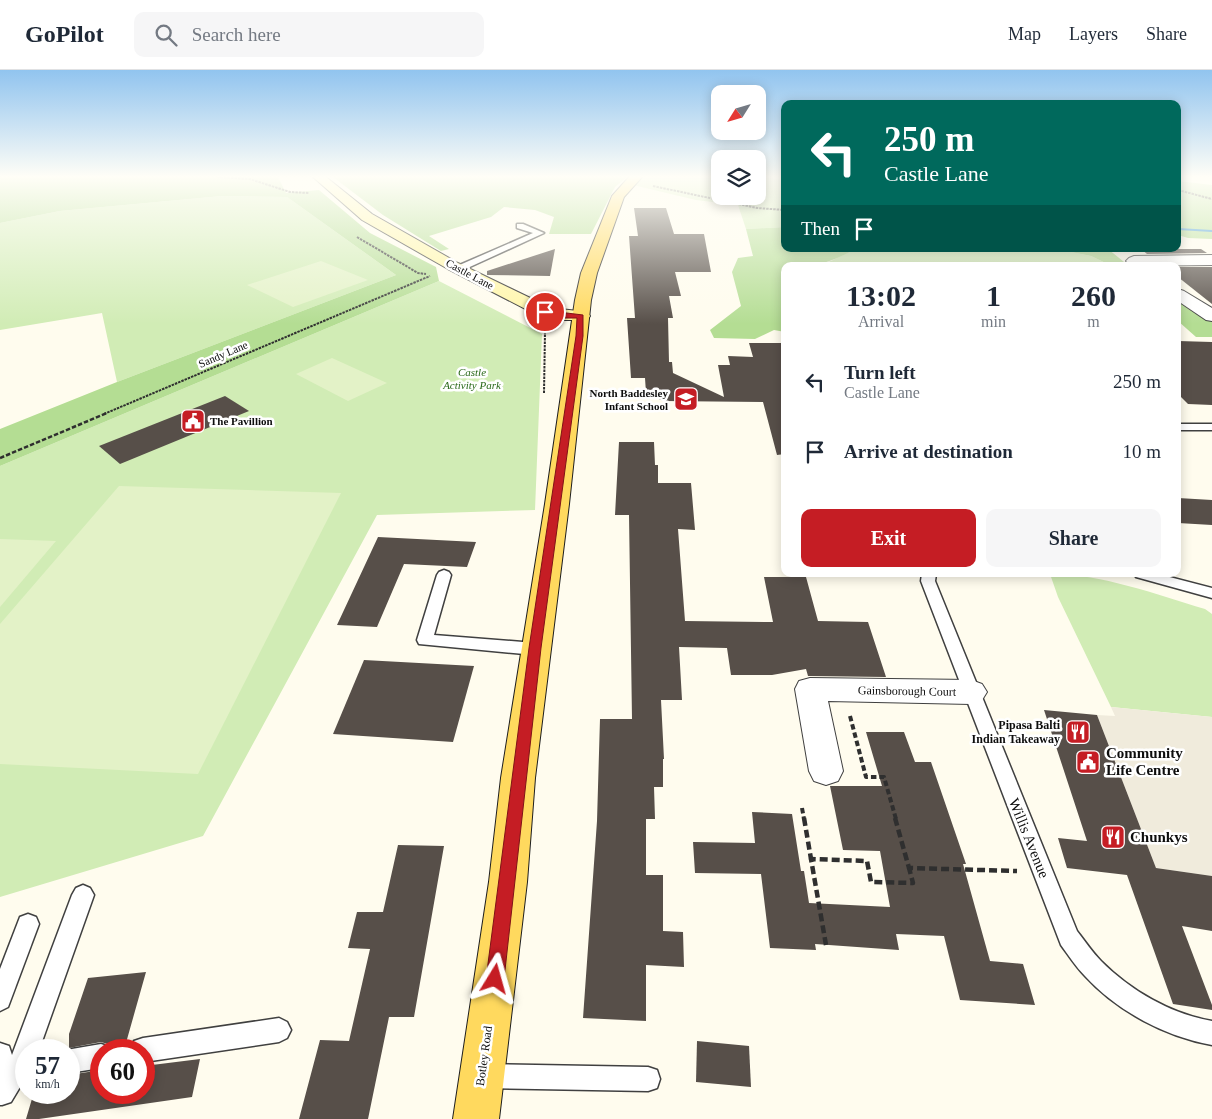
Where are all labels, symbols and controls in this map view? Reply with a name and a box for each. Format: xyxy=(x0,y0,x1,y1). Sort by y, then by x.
search box xyxy=(134,12,484,57)
text: GoPilot xyxy=(25,21,104,47)
icon: search xyxy=(152,21,180,49)
text: Search here xyxy=(192,24,281,45)
text: Map xyxy=(1008,24,1041,44)
text: Layers xyxy=(1069,24,1118,44)
text: Share xyxy=(1146,24,1187,44)
north arrow xyxy=(711,85,766,140)
map controls xyxy=(711,85,766,205)
icon: left xyxy=(801,120,866,185)
text: 250 m xyxy=(884,120,974,159)
button: layers xyxy=(711,150,766,205)
text: Castle Lane xyxy=(884,161,988,186)
icon: arrive xyxy=(850,215,878,243)
text: Then xyxy=(801,218,840,239)
street label: Castle Lane xyxy=(444,256,496,292)
text: 13:02 xyxy=(846,279,916,312)
text: 1 xyxy=(986,279,1001,312)
text: 260 xyxy=(1071,279,1116,312)
pin xyxy=(524,291,566,333)
icon: arrive xyxy=(531,298,559,326)
text: Arrival xyxy=(858,313,904,330)
text: min xyxy=(981,313,1006,330)
text: m xyxy=(1087,313,1100,330)
street label: Sandy Lane xyxy=(197,338,249,370)
text: Turn left xyxy=(844,362,916,383)
park label: Castle Activity Park xyxy=(442,366,502,391)
icon: left xyxy=(801,368,829,396)
text: 250 m xyxy=(1113,371,1161,392)
text: Castle Lane xyxy=(844,384,920,401)
school or university icon: North Baddesley Infant School xyxy=(673,386,699,412)
place label: North Baddesley Infant School xyxy=(589,387,668,412)
public building icon: The Pavillion xyxy=(180,408,206,434)
place label: The Pavillion xyxy=(210,415,273,427)
icon: arrive xyxy=(801,438,829,466)
text: Arrive at destination xyxy=(844,441,1013,462)
text: 10 m xyxy=(1122,441,1161,462)
button: Exit xyxy=(801,509,976,567)
button: Share xyxy=(986,509,1161,567)
street label: Gainsborough Court xyxy=(858,683,957,699)
place label: Pipasa Balti Indian Takeaway xyxy=(972,718,1061,746)
restaurant icon: Pipasa Balti Indian Takeaway xyxy=(1065,719,1091,745)
place label: Community Life Centre xyxy=(1106,745,1183,778)
public building icon: Community Life Centre xyxy=(1075,749,1101,775)
street label: Willis Avenue xyxy=(1006,796,1052,880)
restaurant icon: Chunkys xyxy=(1100,824,1126,850)
place label: Chunkys xyxy=(1130,829,1188,845)
position arrow xyxy=(468,952,520,1004)
street label: Botley Road xyxy=(473,1025,495,1087)
speed limit sign: 60 xyxy=(90,1039,155,1104)
text: 57 xyxy=(35,1052,60,1079)
text: km/h xyxy=(35,1077,60,1091)

